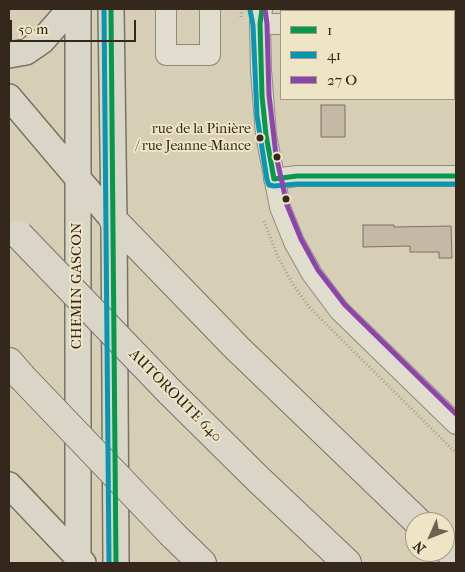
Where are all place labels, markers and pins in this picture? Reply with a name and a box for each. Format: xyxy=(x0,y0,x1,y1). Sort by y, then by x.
place label: rue de la Pinière / rue Jeanne-Mance xyxy=(135,122,251,154)
marker: rue de la Pinière / rue Jeanne-Mance xyxy=(255,133,265,143)
unlabelled marker xyxy=(272,152,282,162)
unlabelled marker xyxy=(281,194,291,204)

